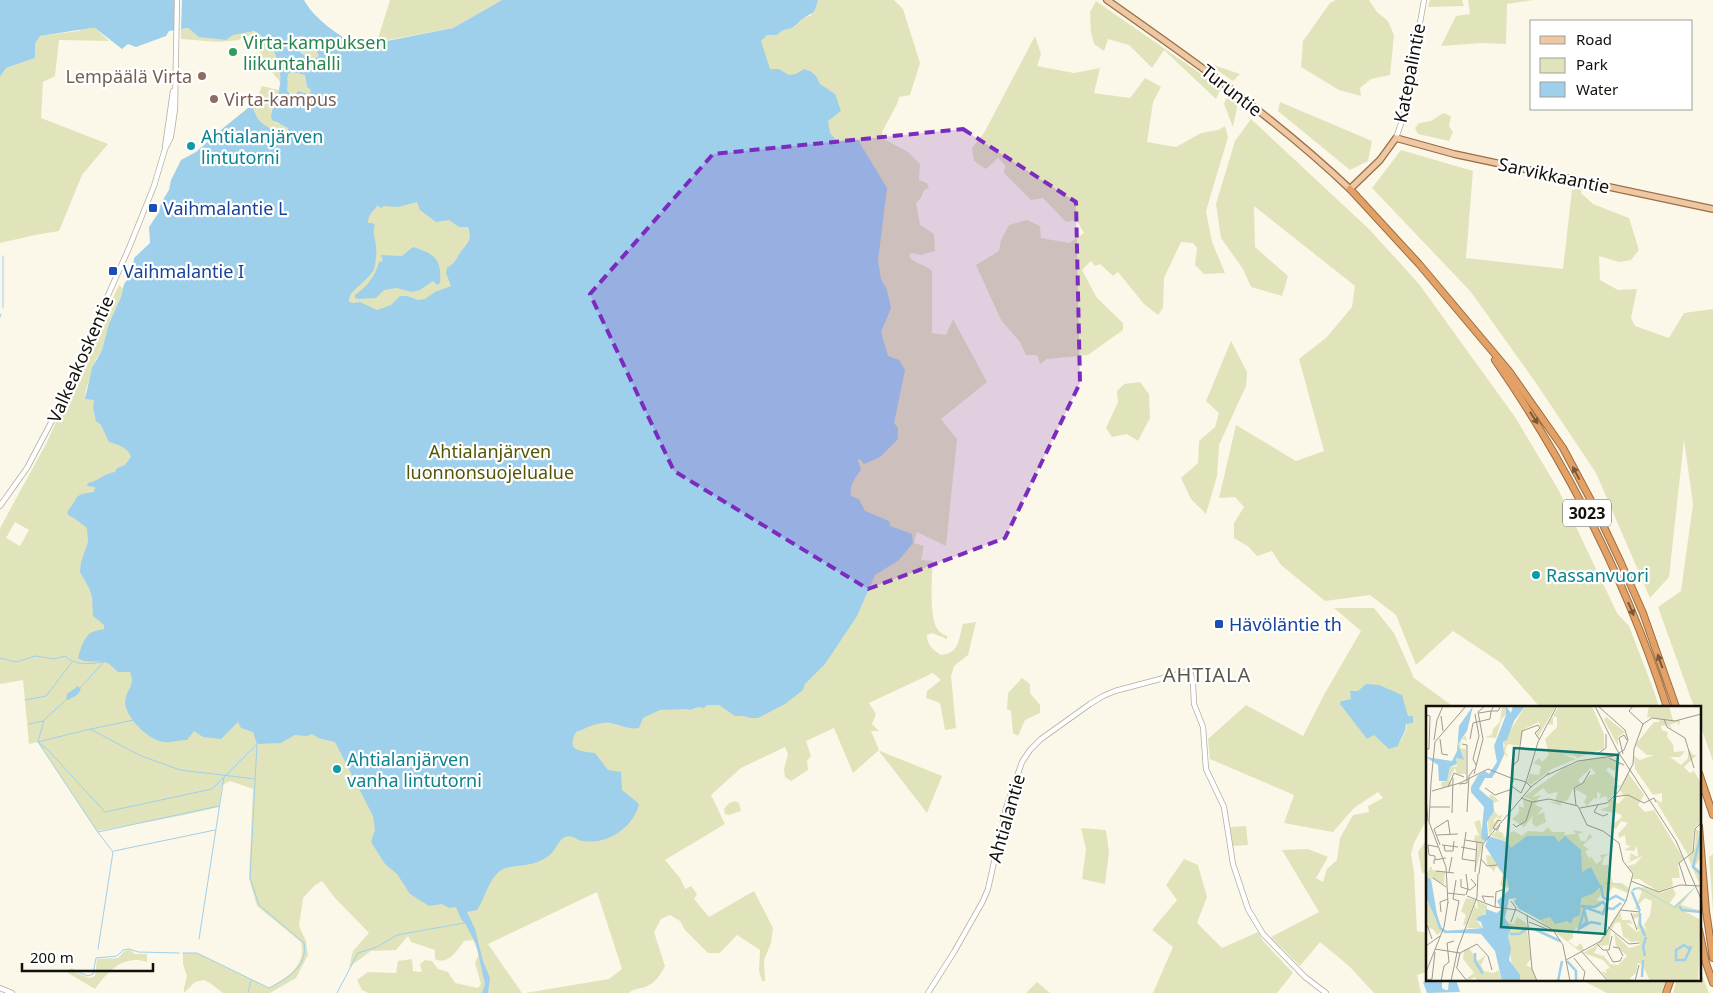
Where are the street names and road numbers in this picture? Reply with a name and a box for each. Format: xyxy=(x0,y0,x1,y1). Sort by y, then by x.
street label: Katepalintie xyxy=(1388,21,1430,125)
street label: Turuntie xyxy=(1197,59,1267,121)
street label: Sarvikkaantie xyxy=(1496,152,1612,198)
street label: Valkeakoskentie xyxy=(41,292,119,426)
road number: 3023 xyxy=(1563,499,1611,526)
street label: Ahtialantie xyxy=(982,771,1030,865)

